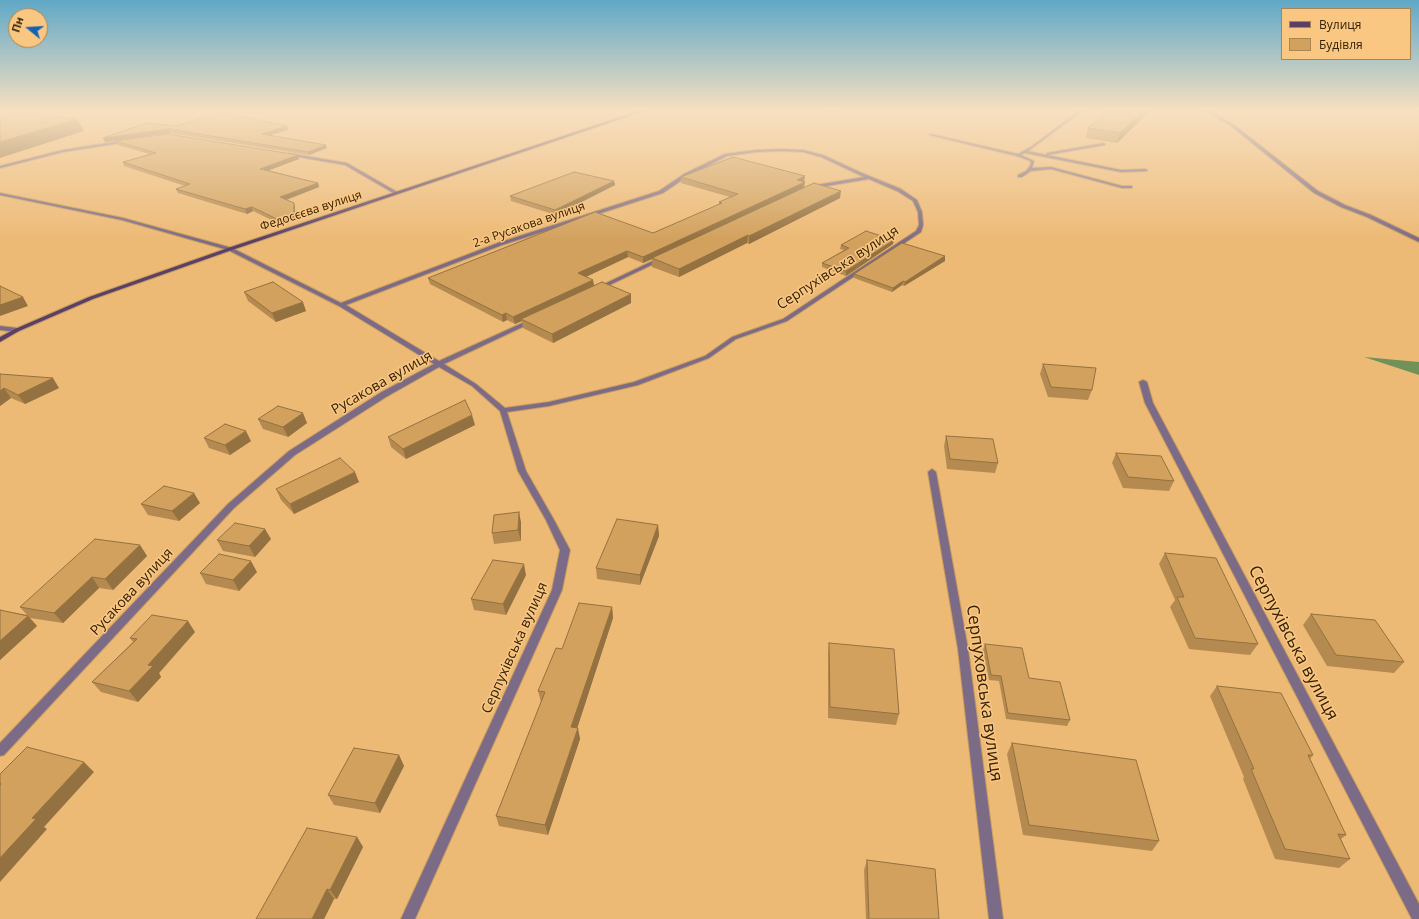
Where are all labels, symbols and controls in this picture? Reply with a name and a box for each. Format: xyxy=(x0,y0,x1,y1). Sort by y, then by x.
north arrow xyxy=(8,8,48,48)
legend xyxy=(1281,8,1411,60)
text: Пн xyxy=(8,15,27,34)
text: Вулиця xyxy=(1319,16,1361,33)
text: Будівля xyxy=(1319,36,1363,53)
street label: Федосєєва вулиця xyxy=(258,188,364,234)
street label: 2-а Русакова вулиця xyxy=(471,199,587,251)
street label: Серпухівська вулиця xyxy=(774,222,902,314)
street label: Русакова вулиця xyxy=(329,347,435,419)
street label: Русакова вулиця xyxy=(87,545,177,639)
street label: Серпухівська вулиця xyxy=(1244,562,1342,724)
street label: Серпухівська вулиця xyxy=(478,580,552,716)
street label: Серпуховська вулиця xyxy=(961,603,1007,783)

